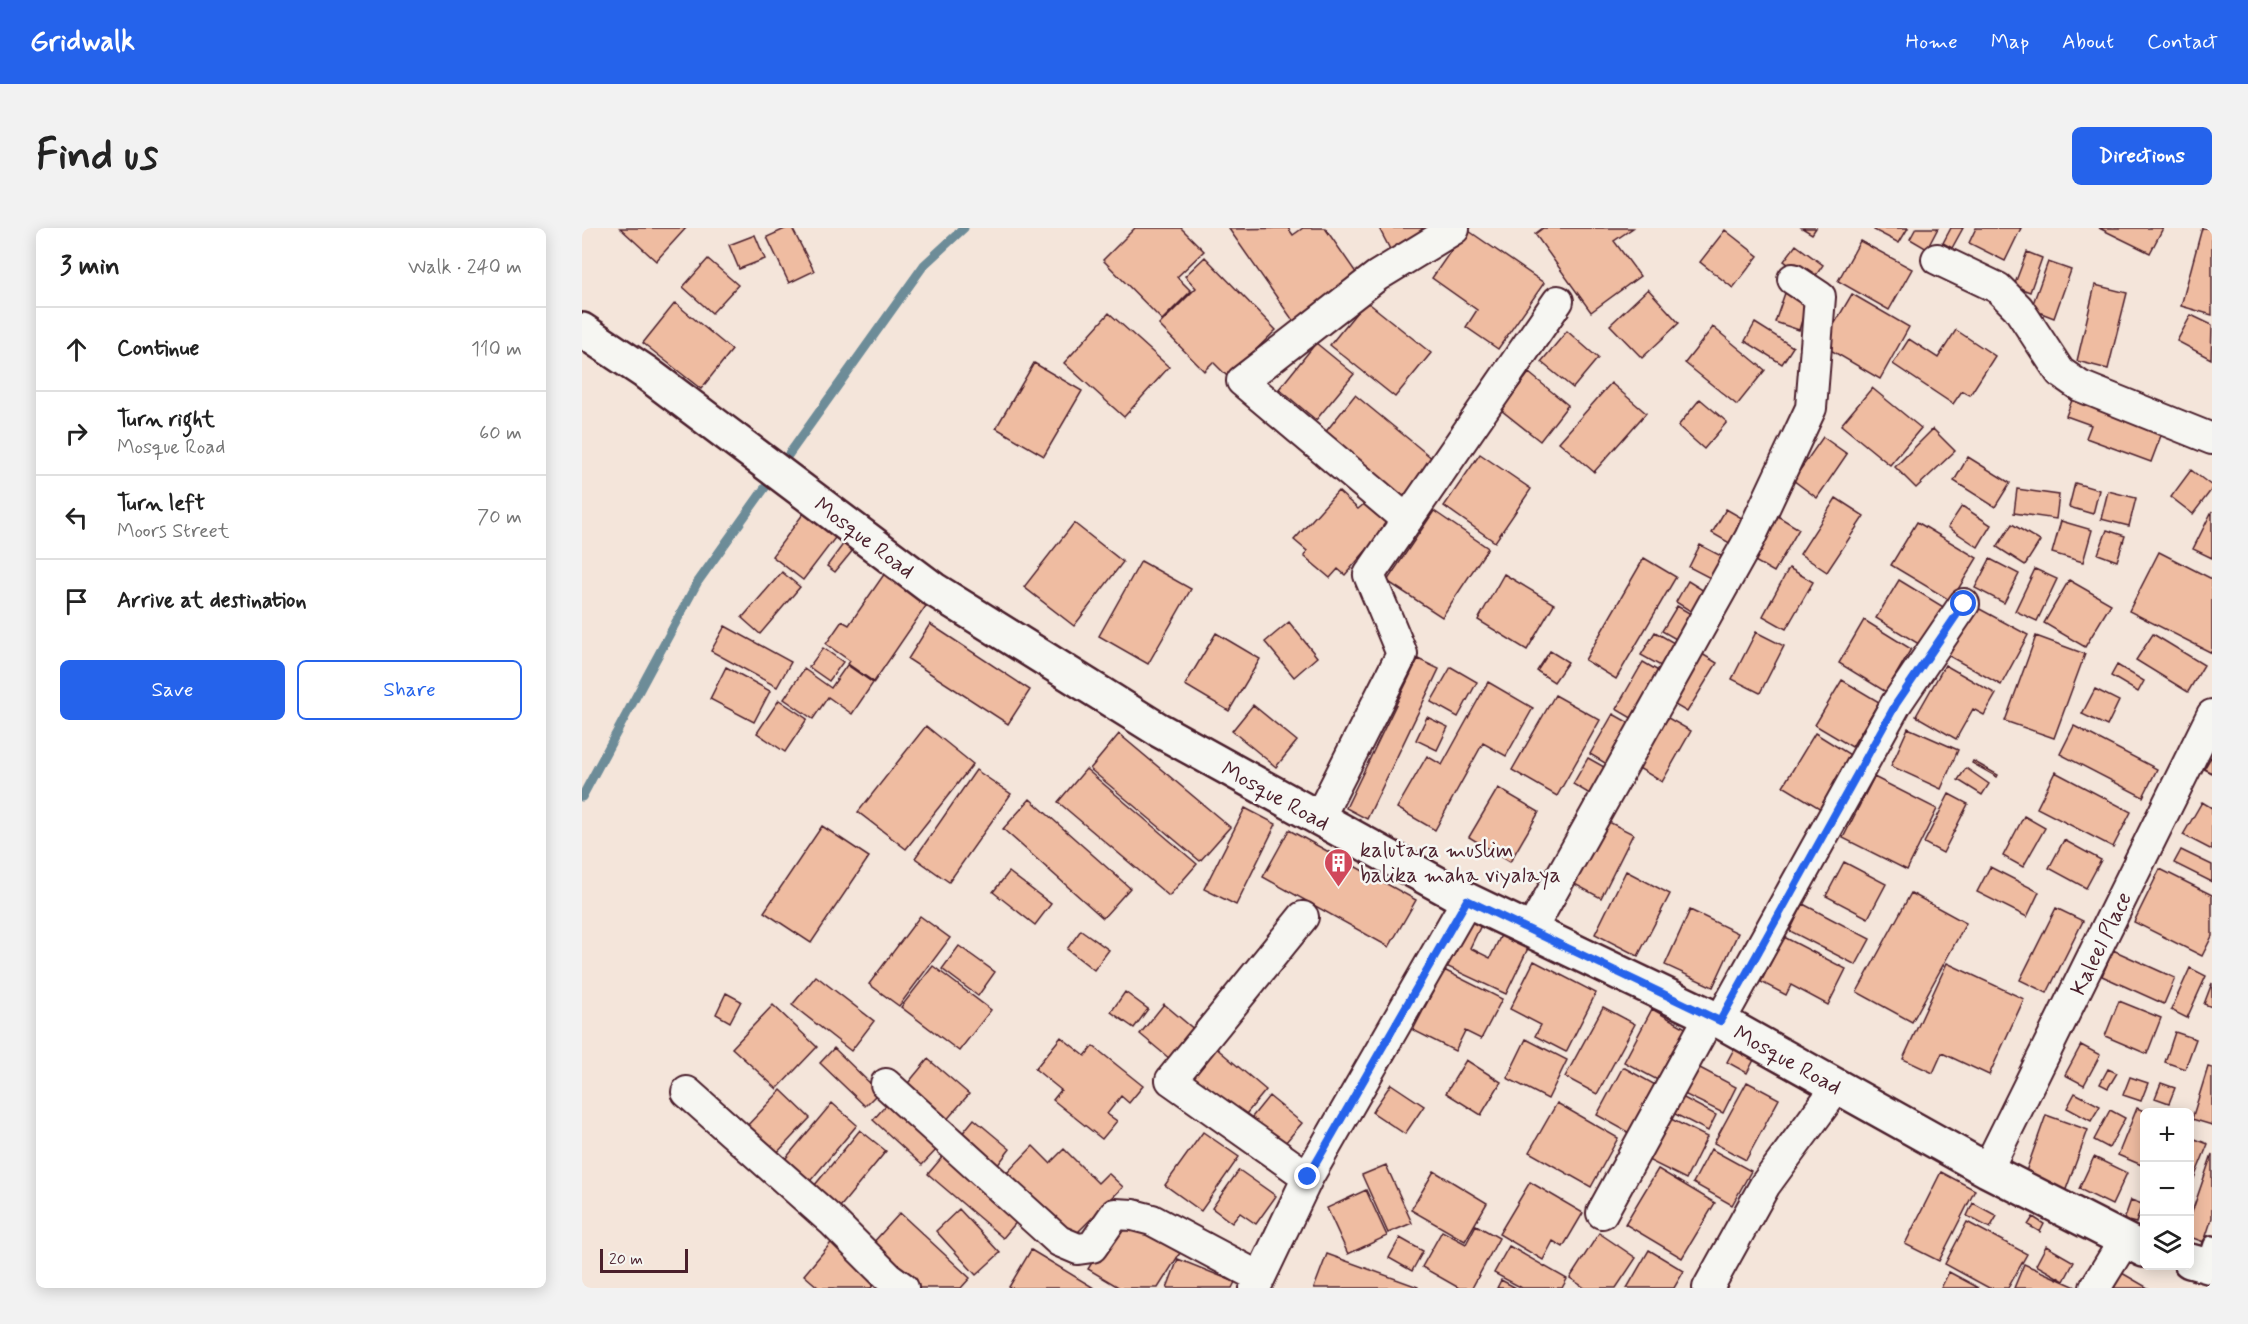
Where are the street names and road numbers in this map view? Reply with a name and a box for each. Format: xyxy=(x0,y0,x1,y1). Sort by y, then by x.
street label: Mosque Road xyxy=(808,492,920,586)
street label: Mosque Road xyxy=(1216,756,1334,838)
street label: Kaleel Place xyxy=(2065,887,2139,1000)
street label: Mosque Road xyxy=(1728,1020,1846,1102)

